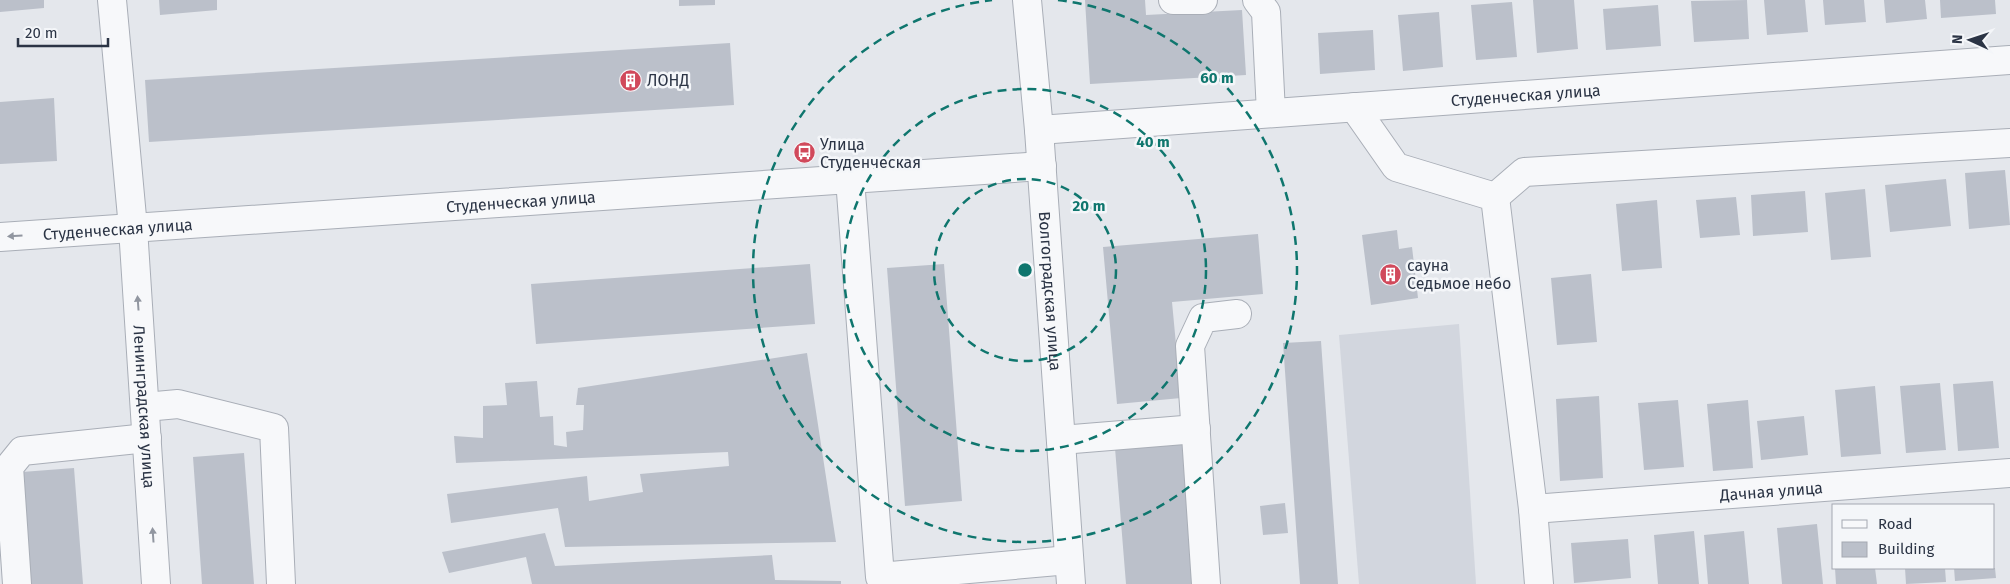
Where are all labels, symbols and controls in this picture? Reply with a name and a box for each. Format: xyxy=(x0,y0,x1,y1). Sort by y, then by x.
scale bar xyxy=(18,15,108,47)
north arrow xyxy=(1945,15,1995,65)
text: 20 m xyxy=(25,24,58,42)
text: N xyxy=(1949,34,1966,44)
building icon: ЛОНД xyxy=(619,68,643,92)
text: 60 m xyxy=(1200,69,1234,87)
place label: ЛОНД xyxy=(647,71,689,90)
street label: Студенческая улица xyxy=(1450,80,1601,110)
text: 40 m xyxy=(1136,133,1170,151)
place label: Улица Студенческая xyxy=(820,135,921,172)
bus stop icon: Улица Студенческая xyxy=(792,141,816,165)
street label: Студенческая улица xyxy=(445,187,596,216)
text: 20 m xyxy=(1073,197,1105,215)
street label: Волгоградская улица xyxy=(1035,211,1065,372)
street label: Студенческая улица xyxy=(42,214,193,244)
one-way arrow xyxy=(7,232,23,240)
place label: сауна Седьмое небо xyxy=(1407,256,1511,293)
centre of rings xyxy=(1016,261,1034,279)
building icon: сауна Седьмое небо xyxy=(1379,262,1403,286)
one-way arrow xyxy=(134,295,142,311)
street label: Ленинградская улица xyxy=(130,324,159,489)
street label: Дачная улица xyxy=(1718,478,1824,504)
legend xyxy=(1832,504,1995,569)
text: Road xyxy=(1878,515,1913,533)
one-way arrow xyxy=(149,527,157,543)
text: Building xyxy=(1878,540,1934,558)

